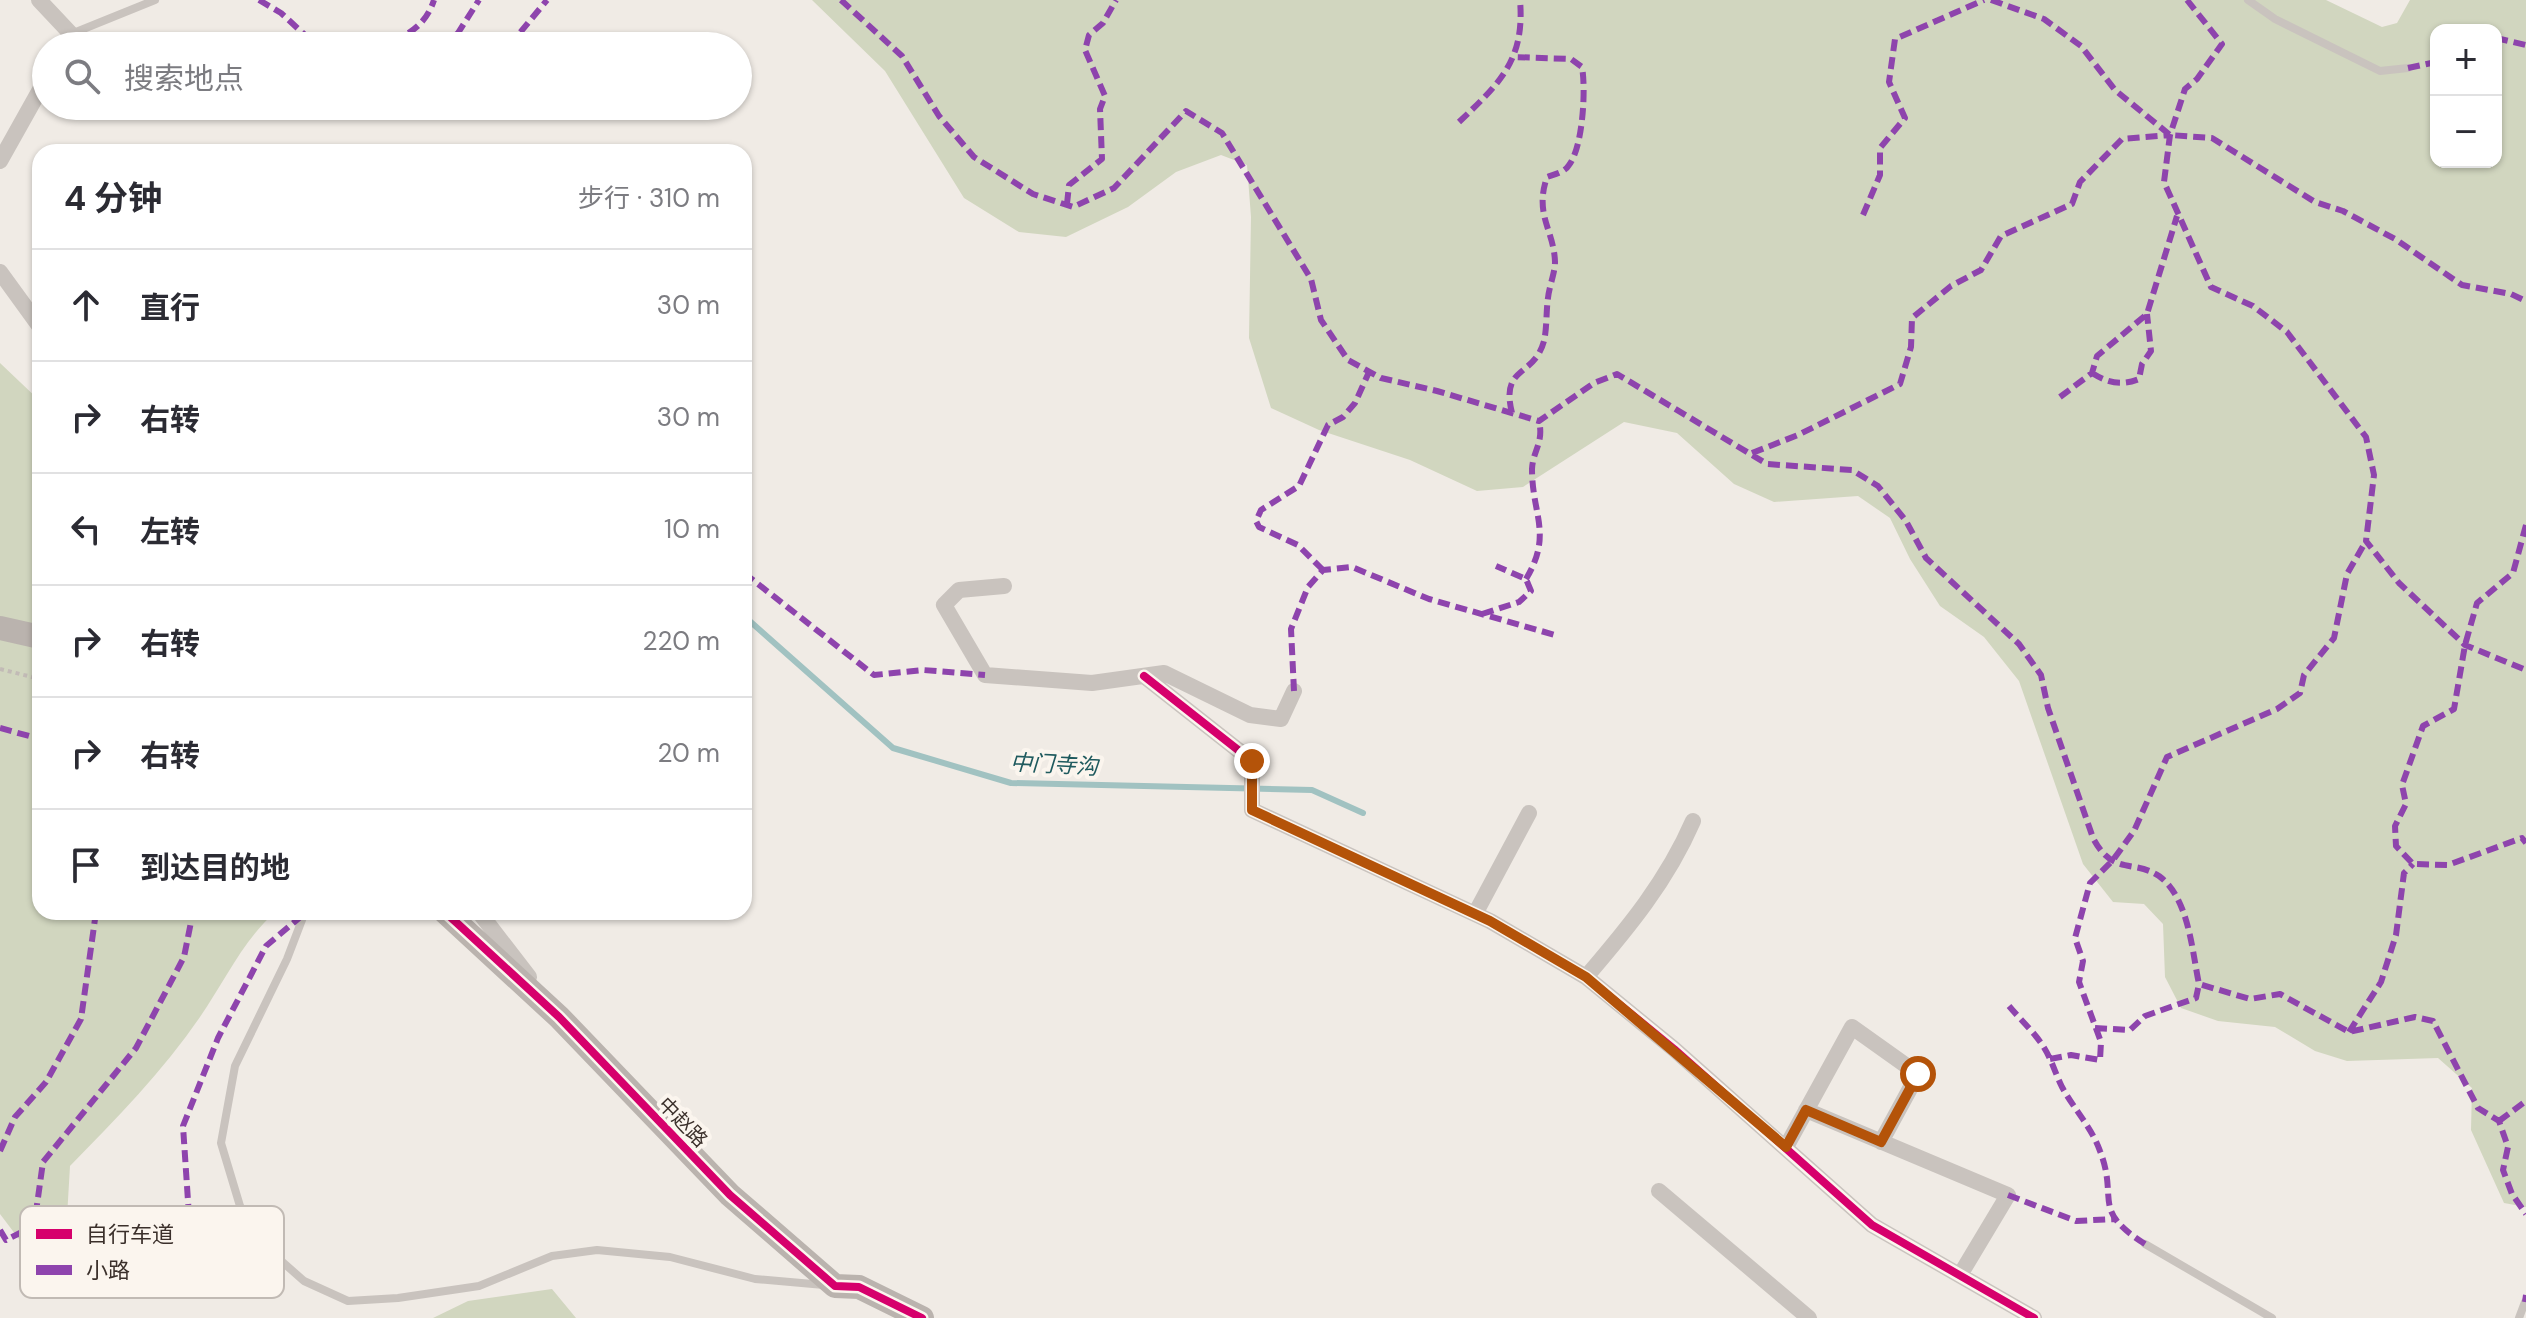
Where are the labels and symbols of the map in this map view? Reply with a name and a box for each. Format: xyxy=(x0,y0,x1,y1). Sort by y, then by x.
route end xyxy=(1234,743,1270,779)
water label: 中门寺沟 xyxy=(1009,748,1101,781)
route start xyxy=(1900,1056,1936,1092)
street label: 中赵路 xyxy=(653,1091,713,1153)
legend xyxy=(20,1206,284,1298)
text: 自行车道 xyxy=(86,1220,174,1249)
text: 小路 xyxy=(86,1256,130,1285)

